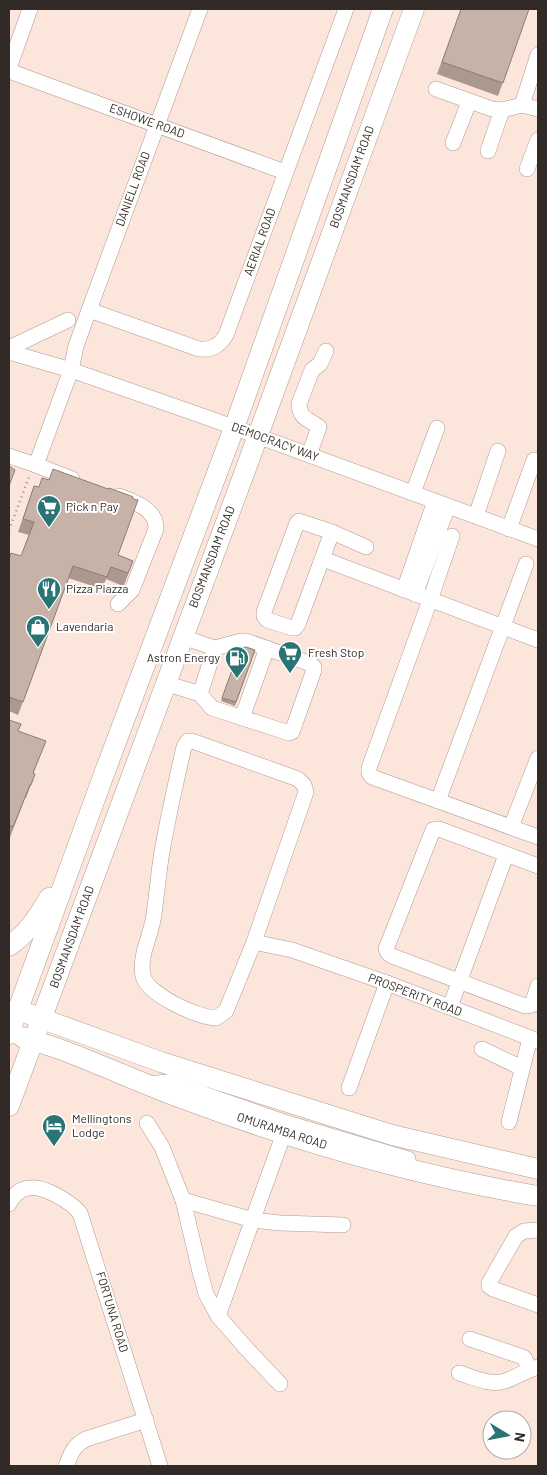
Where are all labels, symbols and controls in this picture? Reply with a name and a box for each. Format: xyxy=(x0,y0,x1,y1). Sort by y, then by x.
street label: ESHOWE ROAD xyxy=(108,100,187,140)
street label: BOSMANSDAM ROAD xyxy=(326,124,376,230)
street label: DANIELL ROAD xyxy=(112,149,152,228)
street label: AERIAL ROAD xyxy=(240,206,278,277)
street label: DEMOCRACY WAY xyxy=(230,419,321,463)
supermarket icon: Pick n Pay xyxy=(36,494,62,528)
place label: Pick n Pay xyxy=(66,499,119,513)
street label: BOSMANSDAM ROAD xyxy=(185,504,237,609)
restaurant icon: Pizza Piazza xyxy=(36,576,62,610)
place label: Pizza Piazza xyxy=(66,581,129,595)
shop icon: Lavendaria xyxy=(25,614,51,648)
place label: Lavendaria xyxy=(56,619,113,633)
supermarket icon: Fresh Stop xyxy=(277,640,303,674)
fuel station icon: Astron Energy xyxy=(224,645,250,679)
place label: Fresh Stop xyxy=(308,645,364,659)
place label: Astron Energy xyxy=(147,650,220,664)
street label: BOSMANSDAM ROAD xyxy=(46,884,96,990)
street label: PROSPERITY ROAD xyxy=(367,970,464,1018)
street label: OMURAMBA ROAD xyxy=(235,1109,329,1151)
place label: Mellingtons Lodge xyxy=(72,1111,132,1139)
hotel icon: Mellingtons Lodge xyxy=(41,1113,67,1147)
street label: FORTUNA ROAD xyxy=(94,1270,132,1354)
north arrow xyxy=(482,1410,532,1460)
text: N xyxy=(511,1431,529,1443)

